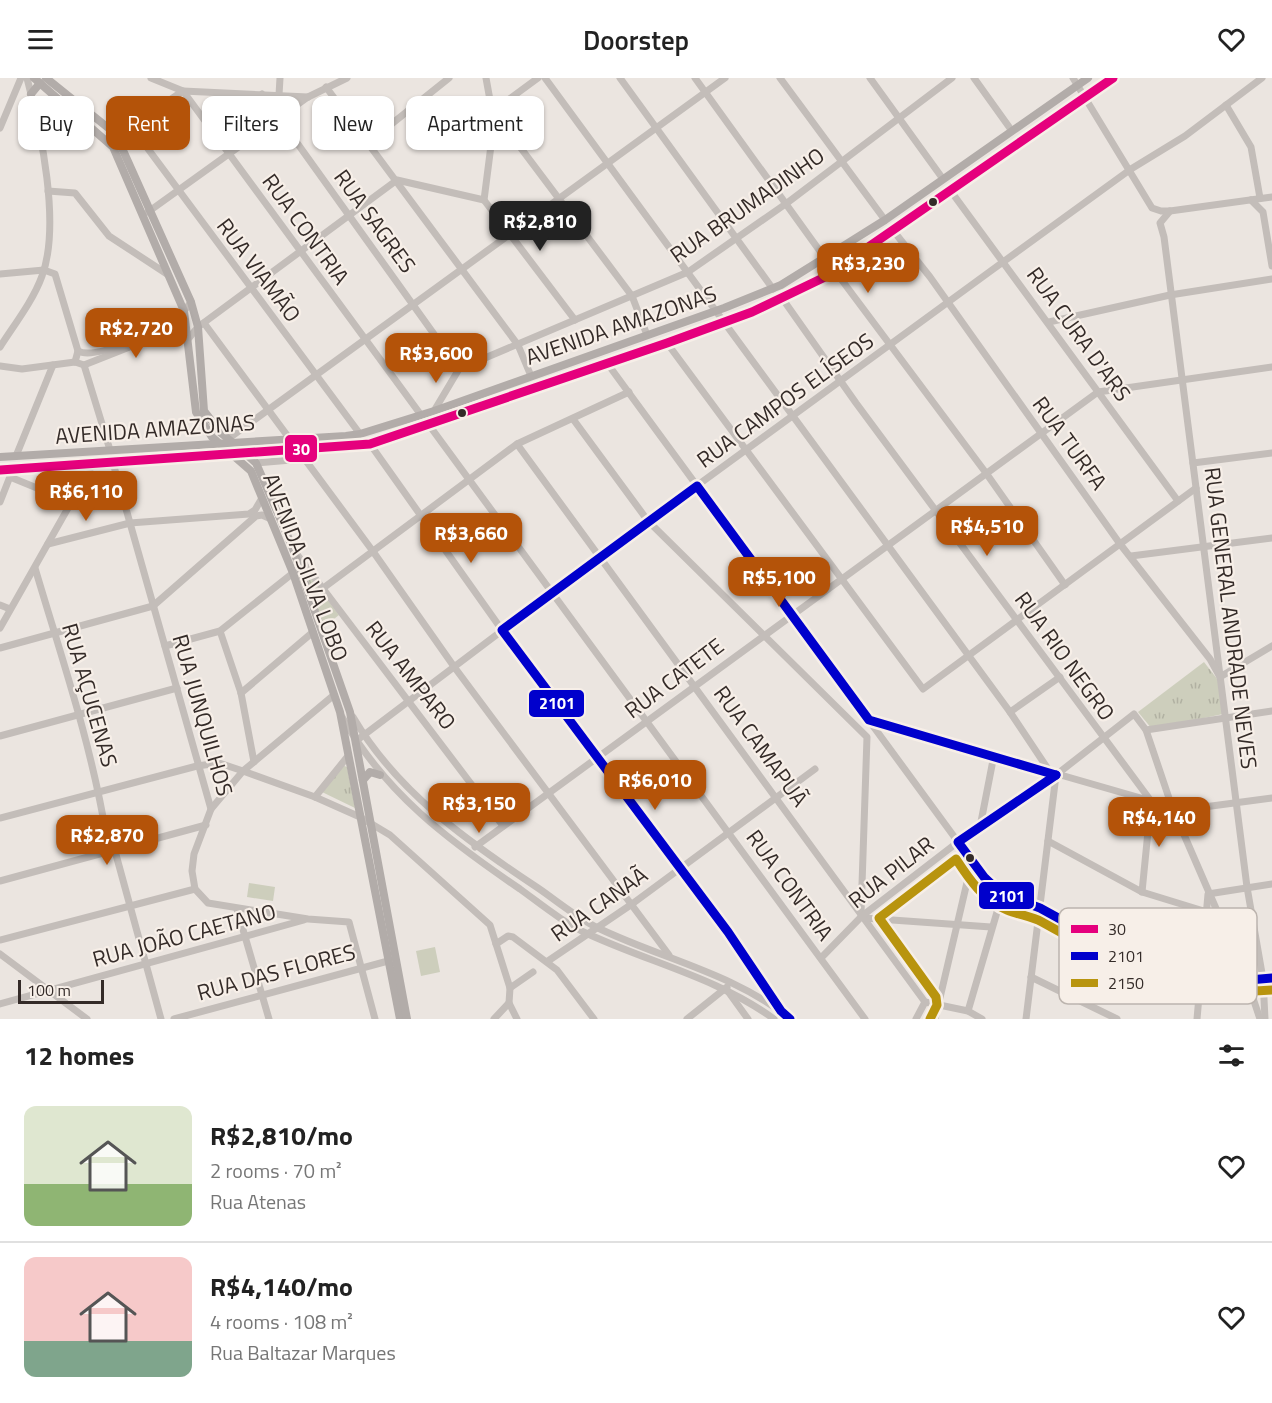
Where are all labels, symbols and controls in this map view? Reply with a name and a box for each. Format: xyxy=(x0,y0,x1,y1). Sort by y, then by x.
text: Doorstep xyxy=(583,19,689,60)
icon: menu xyxy=(24,23,57,56)
icon: heart xyxy=(1215,23,1248,56)
chip: Buy xyxy=(18,96,94,150)
chip: Rent xyxy=(106,96,190,150)
chip: Filters xyxy=(202,96,300,150)
chip: New xyxy=(312,96,394,150)
chip: Apartment xyxy=(406,96,544,150)
street label: RUA BRUMADINHO xyxy=(663,139,831,271)
street label: RUA SAGRES xyxy=(326,162,424,280)
street label: RUA CONTRIA xyxy=(254,166,358,292)
unlabelled marker xyxy=(927,196,939,208)
pin: R$2,810 xyxy=(485,201,595,252)
text: R$2,810 xyxy=(503,205,577,236)
street label: RUA VIAMÃO xyxy=(209,211,309,329)
pin: R$3,230 xyxy=(813,243,923,294)
text: R$3,230 xyxy=(831,247,905,278)
street label: RUA CURA D'ARS xyxy=(1018,260,1140,408)
street label: AVENIDA AMAZONAS xyxy=(521,276,721,374)
pin: R$2,720 xyxy=(81,308,191,359)
text: R$2,720 xyxy=(99,312,173,343)
street label: RUA CAMPOS ELÍSEOS xyxy=(689,324,881,476)
pin: R$3,600 xyxy=(381,333,491,384)
text: R$3,600 xyxy=(399,337,473,368)
street label: RUA TURFA xyxy=(1024,389,1116,497)
street label: AVENIDA AMAZONAS xyxy=(54,405,256,453)
unlabelled marker xyxy=(456,407,468,419)
line badge: 30 xyxy=(284,434,318,463)
text: 30 xyxy=(292,437,310,461)
street label: RUA GENERAL ANDRADE NEVES xyxy=(1196,465,1266,771)
street label: AVENIDA SILVA LOBO xyxy=(254,468,358,666)
pin: R$6,110 xyxy=(31,471,141,522)
text: R$6,110 xyxy=(49,475,123,506)
pin: R$4,510 xyxy=(932,506,1042,557)
text: R$4,510 xyxy=(950,510,1024,541)
pin: R$3,660 xyxy=(416,513,526,564)
text: R$3,660 xyxy=(434,517,508,548)
pin: R$5,100 xyxy=(724,557,834,608)
text: R$5,100 xyxy=(742,561,816,592)
street label: RUA RIO NEGRO xyxy=(1006,584,1124,728)
street label: RUA AMPARO xyxy=(357,613,465,737)
street label: RUA AÇUCENAS xyxy=(53,619,127,771)
street label: RUA CATETE xyxy=(617,629,731,727)
street label: RUA JUNQUILHOS xyxy=(164,630,242,800)
street label: RUA CAMAPUÃ xyxy=(705,678,817,814)
line badge: 2101 xyxy=(528,689,585,718)
text: 2101 xyxy=(539,691,575,715)
pin: R$6,010 xyxy=(600,760,710,811)
text: R$6,010 xyxy=(618,764,692,795)
pin: R$3,150 xyxy=(424,783,534,834)
text: R$3,150 xyxy=(442,787,516,818)
pin: R$4,140 xyxy=(1104,797,1214,848)
text: R$4,140 xyxy=(1122,801,1196,832)
pin: R$2,870 xyxy=(52,815,162,866)
text: R$2,870 xyxy=(70,819,144,850)
street label: RUA CONTRIA xyxy=(738,822,842,948)
street label: RUA PILAR xyxy=(841,827,941,917)
unlabelled marker xyxy=(964,852,976,864)
street label: RUA CANAÃ xyxy=(543,858,655,950)
line badge: 2101 xyxy=(978,881,1035,910)
text: 2101 xyxy=(989,884,1025,908)
street label: RUA JOÃO CAETANO xyxy=(88,894,280,976)
legend xyxy=(1059,908,1257,1004)
text: 30 xyxy=(1108,917,1126,941)
street label: RUA DAS FLORES xyxy=(193,934,359,1010)
text: 2101 xyxy=(1108,944,1144,968)
text: 2150 xyxy=(1108,971,1144,995)
scale bar xyxy=(18,977,104,1004)
text: 100 m xyxy=(27,978,71,1002)
text: 12 homes xyxy=(24,1036,134,1075)
icon: filters xyxy=(1215,1039,1248,1072)
text: R$2,810/mo xyxy=(210,1116,353,1155)
icon: home xyxy=(72,1130,144,1202)
icon: heart xyxy=(1215,1150,1248,1183)
text: 2 rooms · 70 m² xyxy=(210,1155,342,1186)
text: Rua Atenas xyxy=(210,1186,306,1217)
text: R$4,140/mo xyxy=(210,1267,353,1306)
icon: home xyxy=(72,1281,144,1353)
icon: heart xyxy=(1215,1301,1248,1334)
text: 4 rooms · 108 m² xyxy=(210,1306,353,1337)
text: Rua Baltazar Marques xyxy=(210,1337,396,1368)

